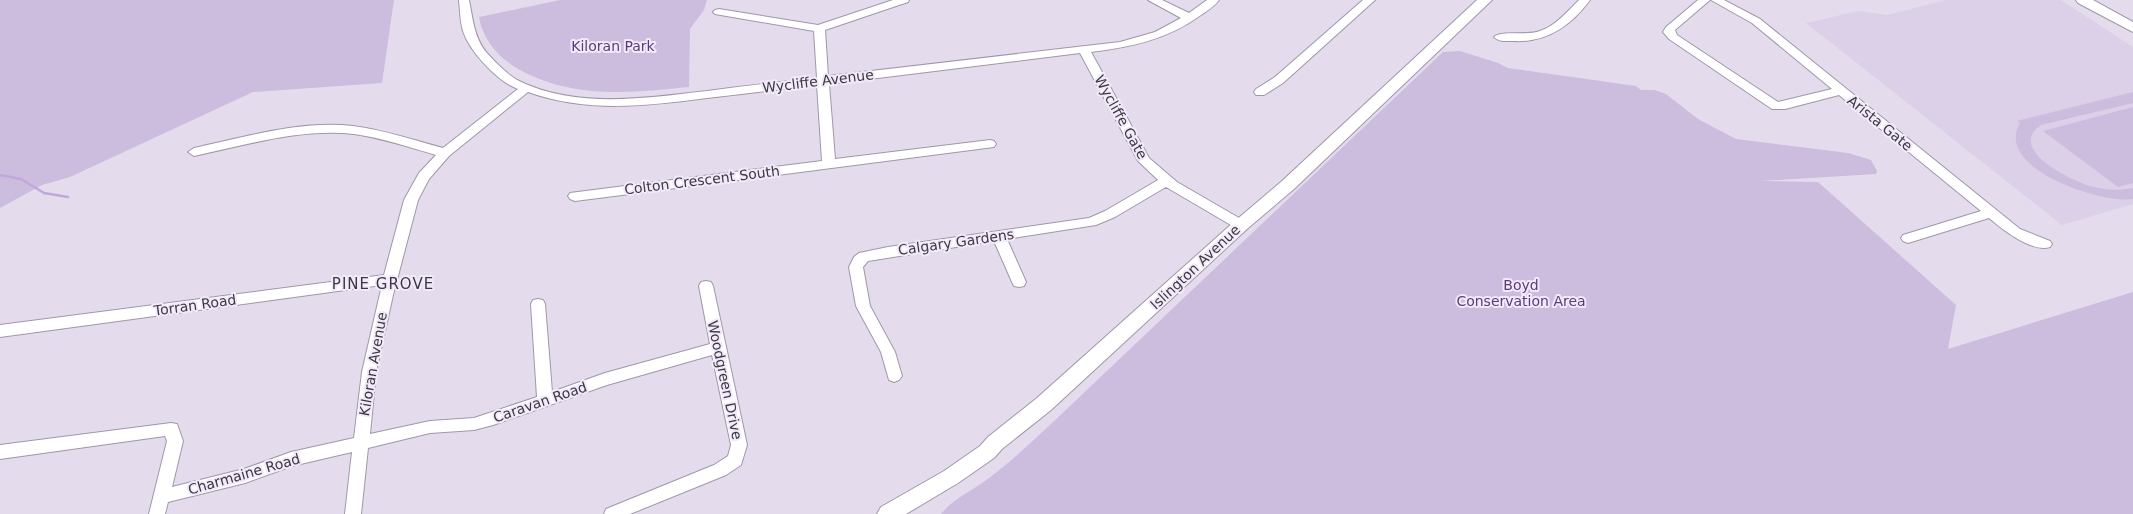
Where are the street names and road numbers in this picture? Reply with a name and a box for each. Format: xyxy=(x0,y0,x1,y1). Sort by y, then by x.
street label: Wycliffe Avenue xyxy=(761,66,875,96)
street label: Wycliffe Gate xyxy=(1091,72,1151,162)
street label: Arista Gate xyxy=(1844,92,1916,154)
street label: Colton Crescent South xyxy=(623,163,781,197)
street label: Islington Avenue xyxy=(1147,221,1243,313)
street label: Calgary Gardens xyxy=(897,226,1015,258)
street label: Torran Road xyxy=(152,291,237,319)
street label: Kiloran Avenue xyxy=(356,311,390,417)
street label: Woodgreen Drive xyxy=(705,319,745,441)
street label: Caravan Road xyxy=(491,378,589,426)
street label: Charmaine Road xyxy=(186,450,302,498)

